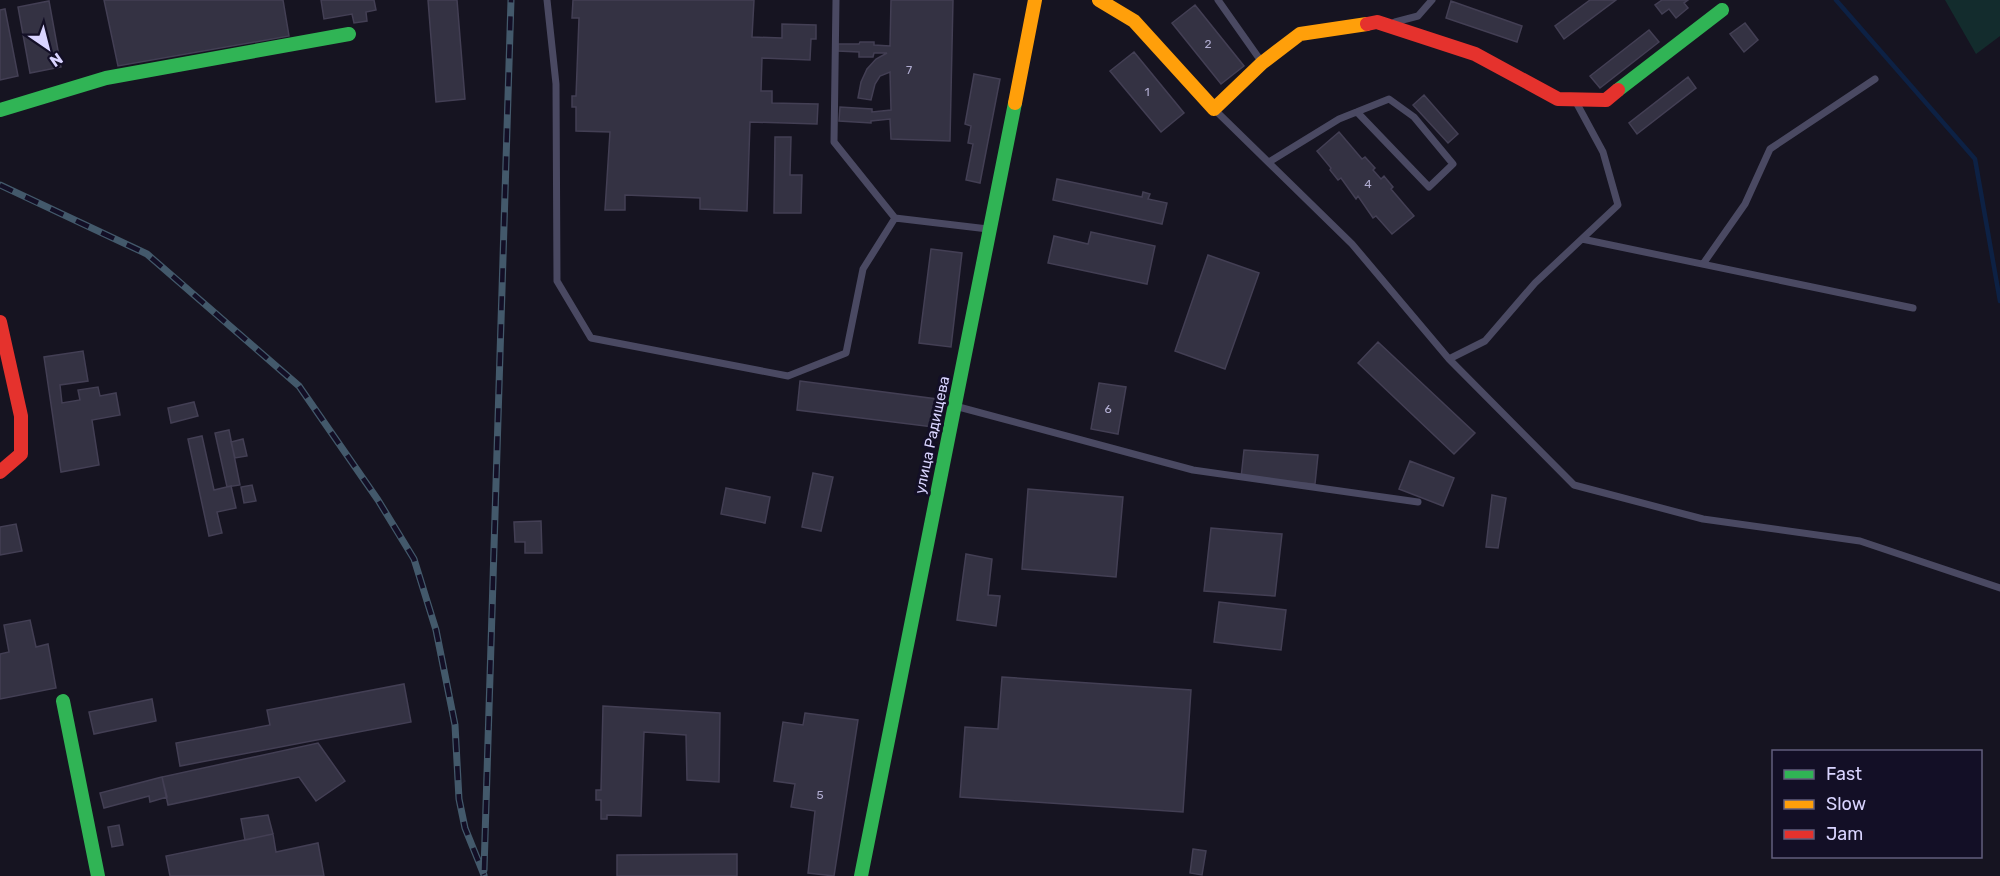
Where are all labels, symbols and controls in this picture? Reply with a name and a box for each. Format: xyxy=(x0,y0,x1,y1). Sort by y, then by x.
north arrow xyxy=(18,18,78,78)
house number: 2 xyxy=(1204,37,1212,51)
text: N xyxy=(46,49,66,71)
house number: 7 xyxy=(906,63,912,77)
house number: 1 xyxy=(1144,85,1150,99)
house number: 4 xyxy=(1364,177,1372,191)
street label: улица Радищева xyxy=(911,374,953,496)
house number: 6 xyxy=(1104,402,1112,416)
legend xyxy=(1772,750,1982,858)
text: Fast xyxy=(1826,763,1862,785)
house number: 5 xyxy=(816,788,824,802)
text: Slow xyxy=(1826,793,1866,815)
text: Jam xyxy=(1826,823,1863,845)

